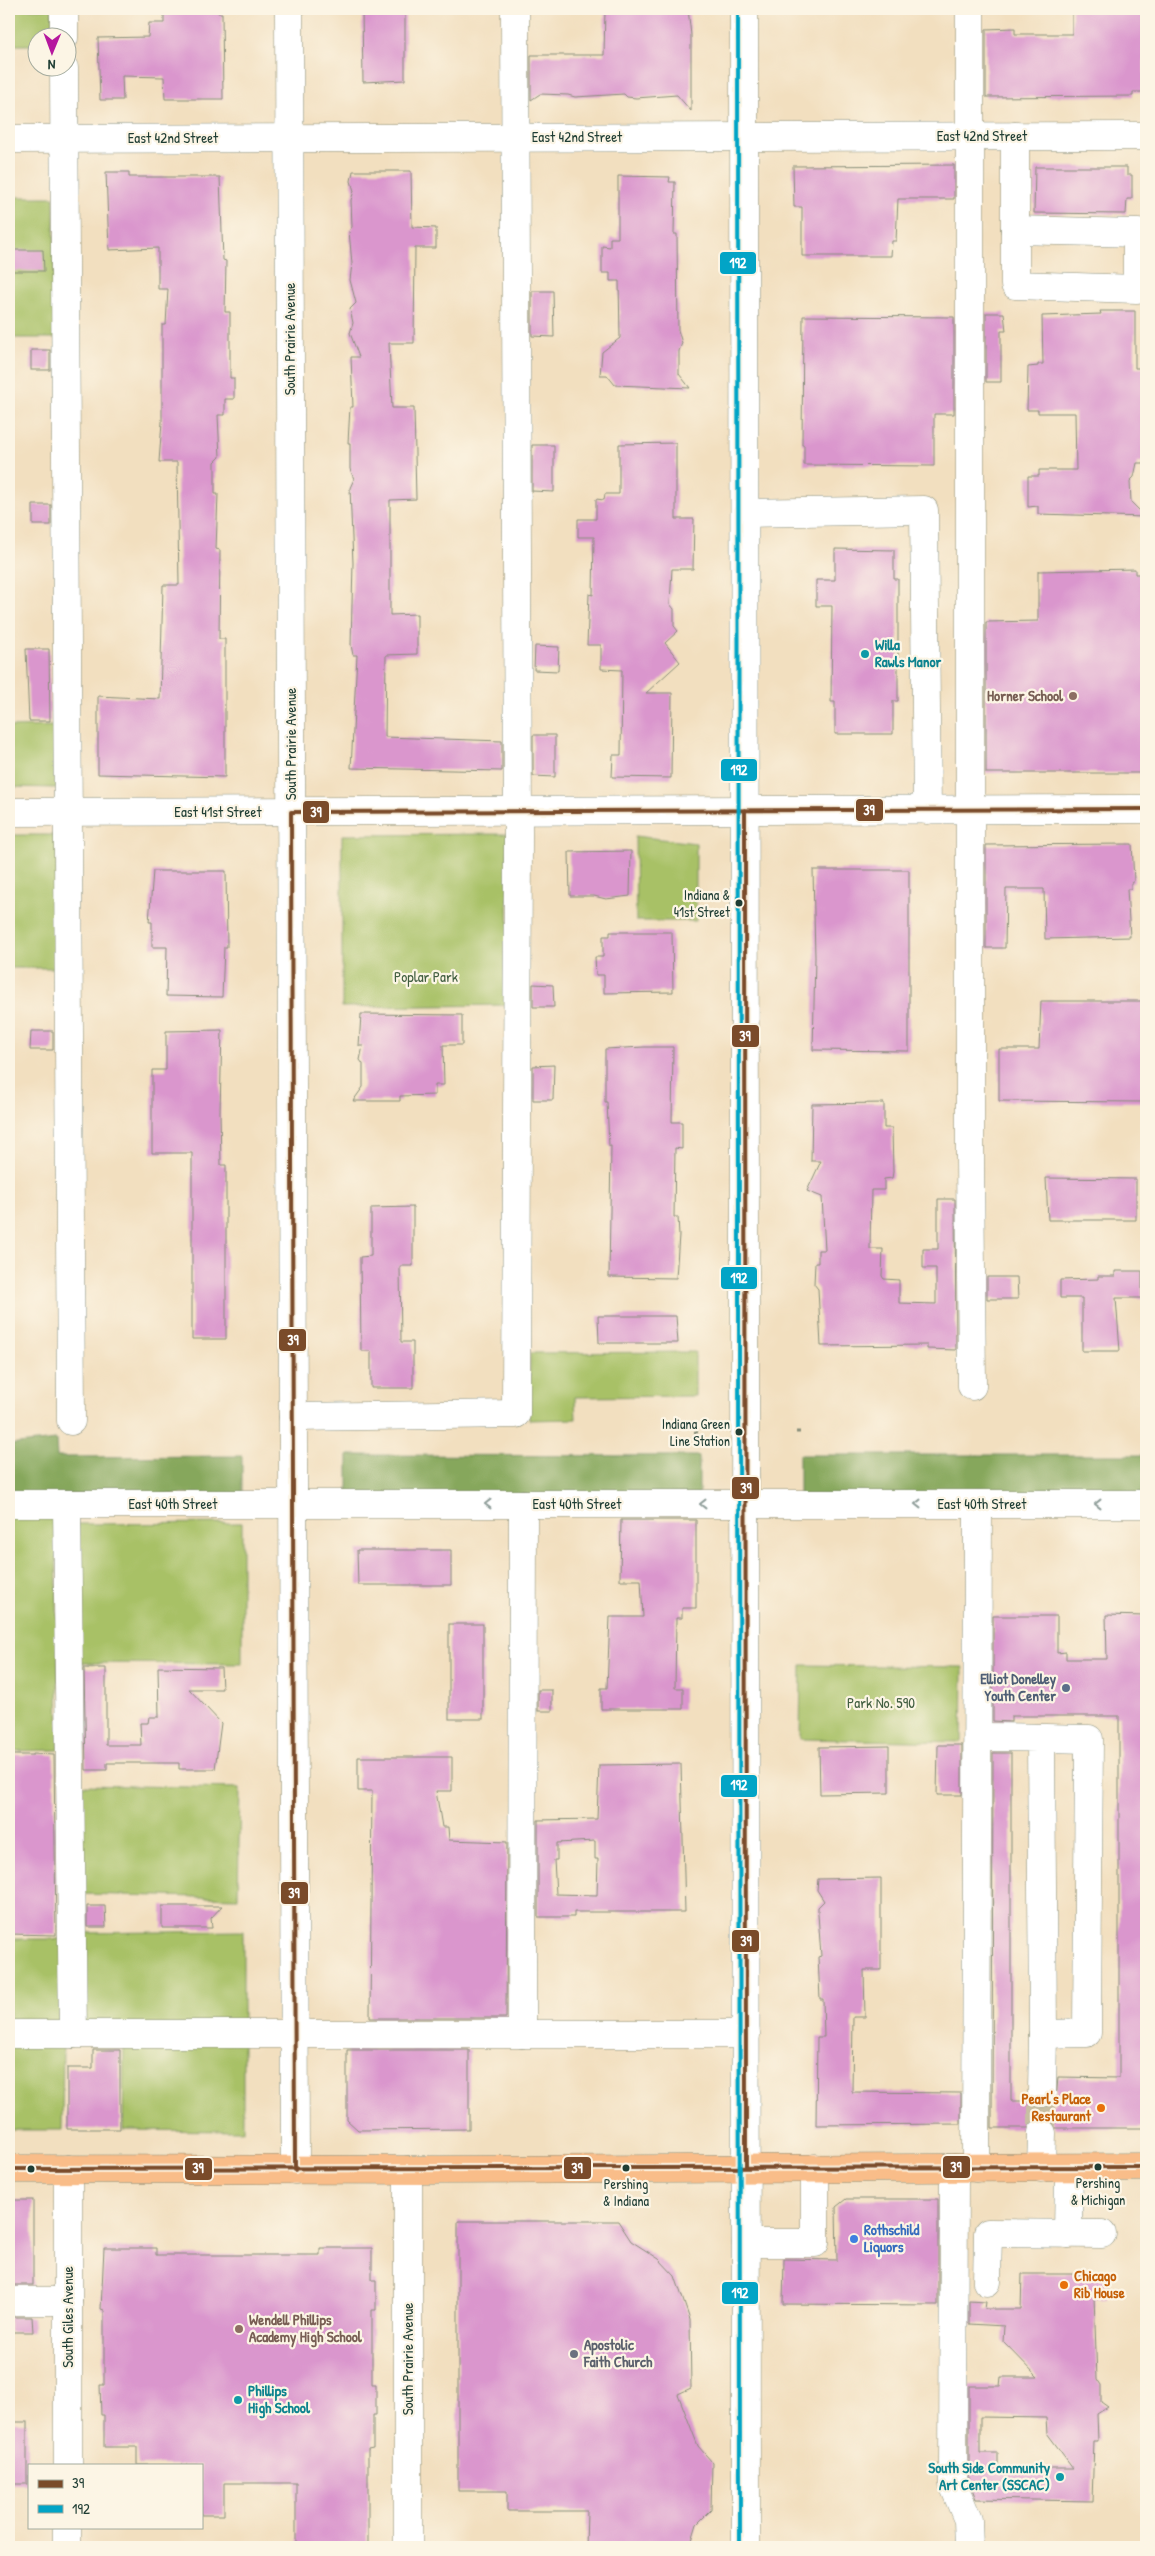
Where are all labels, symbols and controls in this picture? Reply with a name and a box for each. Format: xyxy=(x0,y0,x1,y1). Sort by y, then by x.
north arrow xyxy=(28,28,78,78)
text: N xyxy=(47,56,56,75)
street label: East 42nd Street xyxy=(937,125,1028,146)
street label: East 42nd Street xyxy=(532,126,623,147)
street label: East 42nd Street xyxy=(128,127,219,148)
line badge: 192 xyxy=(719,251,757,275)
text: 192 xyxy=(730,253,747,272)
street label: South Prairie Avenue xyxy=(279,283,300,395)
place label: Willa Rawls Manor xyxy=(875,634,941,672)
marker: Willa Rawls Manor xyxy=(859,648,871,660)
place label: Horner School xyxy=(987,685,1064,706)
street label: South Prairie Avenue xyxy=(280,688,301,800)
marker: Horner School xyxy=(1067,690,1079,702)
line badge: 192 xyxy=(720,758,758,782)
text: 192 xyxy=(731,760,748,779)
line badge: 39 xyxy=(855,798,884,822)
line badge: 39 xyxy=(302,800,330,824)
text: 39 xyxy=(863,800,876,819)
street label: East 41st Street xyxy=(174,801,262,822)
text: 39 xyxy=(310,802,323,821)
place label: Indiana & 41st Street xyxy=(674,885,730,921)
marker: Indiana & 41st Street xyxy=(734,898,744,908)
park label: Poplar Park xyxy=(394,966,458,987)
line badge: 39 xyxy=(731,1024,760,1048)
text: 39 xyxy=(739,1026,752,1045)
line badge: 192 xyxy=(720,1266,758,1290)
text: 192 xyxy=(731,1268,748,1287)
line badge: 39 xyxy=(278,1328,307,1352)
text: 39 xyxy=(287,1330,300,1349)
place label: Indiana Green Line Station xyxy=(662,1414,730,1450)
marker: Indiana Green Line Station xyxy=(734,1427,744,1437)
line badge: 39 xyxy=(731,1476,760,1500)
text: 39 xyxy=(740,1478,753,1497)
street label: East 40th Street xyxy=(128,1493,218,1514)
street label: East 40th Street xyxy=(532,1493,622,1514)
street label: East 40th Street xyxy=(937,1493,1027,1514)
one-way arrow xyxy=(483,1499,491,1509)
one-way arrow xyxy=(698,1499,706,1509)
one-way arrow xyxy=(913,1499,921,1509)
one-way arrow xyxy=(1093,1499,1101,1509)
place label: Elliot Donelley Youth Center xyxy=(980,1668,1057,1706)
marker: Elliot Donelley Youth Center xyxy=(1060,1682,1072,1694)
park label: Park No. 590 xyxy=(847,1692,915,1713)
line badge: 192 xyxy=(720,1774,758,1798)
text: 192 xyxy=(731,1775,748,1794)
line badge: 39 xyxy=(280,1881,309,1905)
text: 39 xyxy=(288,1883,301,1902)
line badge: 39 xyxy=(731,1929,760,1953)
text: 39 xyxy=(740,1931,753,1950)
place label: Pearl's Place Restaurant xyxy=(1022,2088,1092,2126)
marker: Pearl's Place Restaurant xyxy=(1095,2102,1107,2114)
line badge: 39 xyxy=(942,2155,971,2179)
line badge: 39 xyxy=(563,2156,592,2180)
line badge: 39 xyxy=(184,2157,213,2181)
text: 39 xyxy=(950,2157,963,2176)
text: 39 xyxy=(192,2158,205,2177)
text: 39 xyxy=(571,2158,584,2177)
marker: Pershing & Michigan xyxy=(1093,2162,1103,2172)
marker: Pershing & Indiana xyxy=(621,2163,631,2173)
unlabelled marker xyxy=(26,2164,36,2174)
place label: Pershing & Michigan xyxy=(1071,2173,1125,2210)
place label: Pershing & Indiana xyxy=(603,2174,650,2210)
place label: Rothschild Liquors xyxy=(864,2219,920,2258)
marker: Rothschild Liquors xyxy=(848,2233,860,2245)
place label: Chicago Rib House xyxy=(1074,2265,1125,2303)
street label: South Giles Avenue xyxy=(57,2266,78,2368)
marker: Chicago Rib House xyxy=(1058,2279,1070,2291)
line badge: 192 xyxy=(721,2281,759,2305)
text: 192 xyxy=(732,2283,749,2302)
street label: South Prairie Avenue xyxy=(397,2303,418,2415)
place label: Wendell Phillips Academy High School xyxy=(249,2309,363,2348)
marker: Wendell Phillips Academy High School xyxy=(233,2323,245,2335)
place label: Apostolic Faith Church xyxy=(583,2334,653,2372)
marker: Apostolic Faith Church xyxy=(568,2348,580,2360)
place label: Phillips High School xyxy=(248,2380,311,2419)
marker: Phillips High School xyxy=(232,2394,244,2406)
place label: South Side Community Art Center (SSCAC) xyxy=(928,2457,1051,2495)
legend xyxy=(28,2464,202,2528)
marker: South Side Community Art Center (SSCAC) xyxy=(1054,2471,1066,2483)
text: 39 xyxy=(72,2472,85,2493)
text: 192 xyxy=(72,2498,90,2519)

